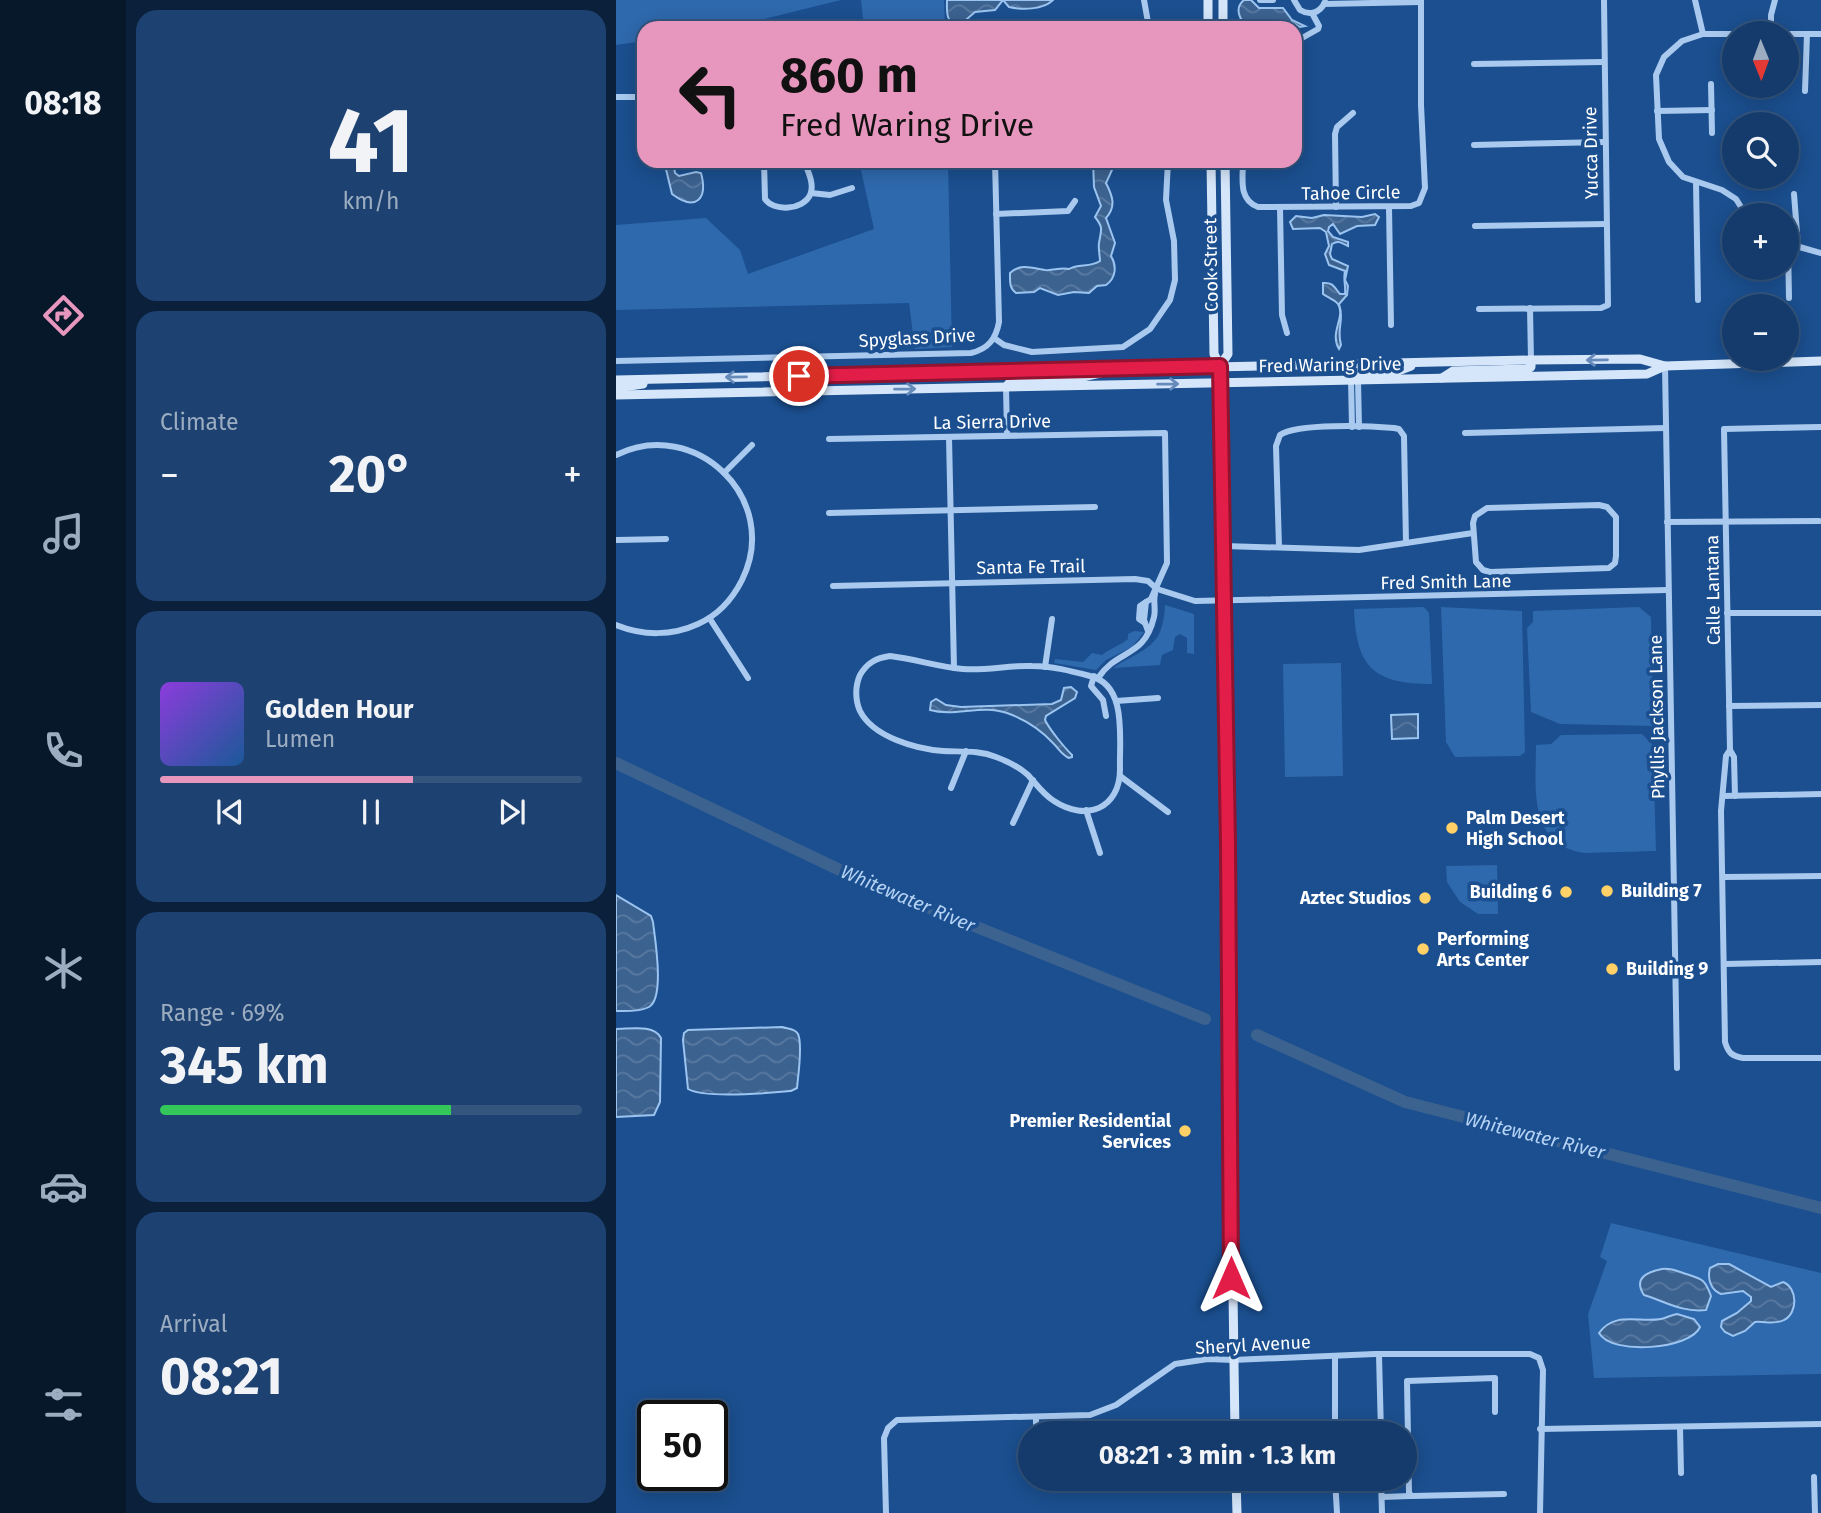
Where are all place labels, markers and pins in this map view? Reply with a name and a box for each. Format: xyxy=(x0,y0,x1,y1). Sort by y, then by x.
pin xyxy=(769,346,829,406)
place label: Palm Desert High School xyxy=(1466,807,1566,850)
marker: Palm Desert High School xyxy=(1444,820,1460,836)
place label: Building 7 xyxy=(1621,880,1702,902)
place label: Building 6 xyxy=(1470,881,1552,903)
marker: Building 7 xyxy=(1599,883,1615,899)
marker: Building 6 xyxy=(1558,884,1574,900)
place label: Aztec Studios xyxy=(1299,887,1411,909)
marker: Aztec Studios xyxy=(1417,890,1433,906)
place label: Performing Arts Center xyxy=(1436,928,1530,971)
marker: Performing Arts Center xyxy=(1415,941,1431,957)
place label: Building 9 xyxy=(1626,958,1708,980)
marker: Building 9 xyxy=(1604,961,1620,977)
place label: Premier Residential Services xyxy=(1010,1110,1172,1153)
marker: Premier Residential Services xyxy=(1177,1123,1193,1139)

